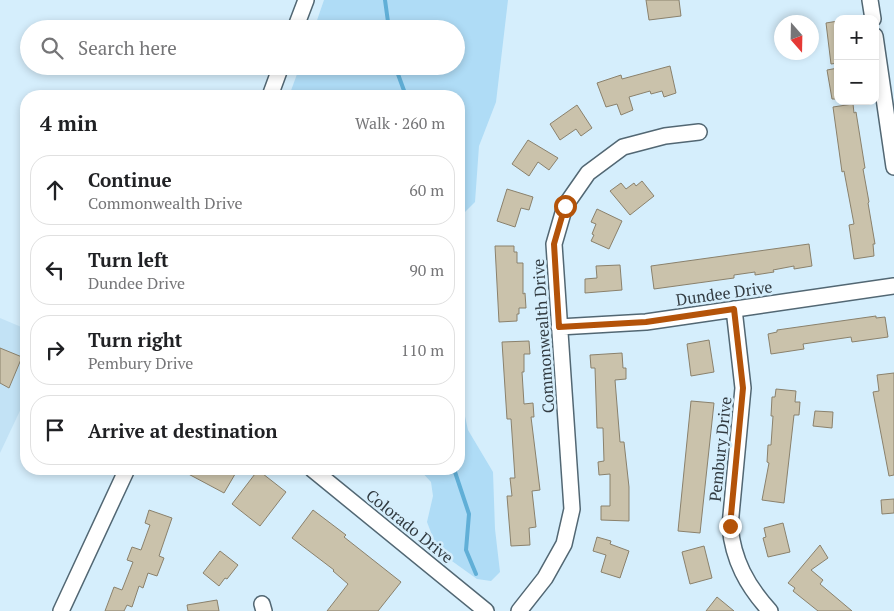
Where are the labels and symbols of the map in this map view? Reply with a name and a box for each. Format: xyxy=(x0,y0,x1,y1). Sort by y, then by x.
north arrow xyxy=(774,15,819,60)
route start xyxy=(554,195,577,218)
street label: Commonwealth Drive xyxy=(527,258,559,414)
street label: Dundee Drive xyxy=(674,275,774,311)
street label: Pembury Drive xyxy=(704,395,736,503)
street label: Colorado Drive xyxy=(362,484,458,568)
route end xyxy=(719,515,742,538)

